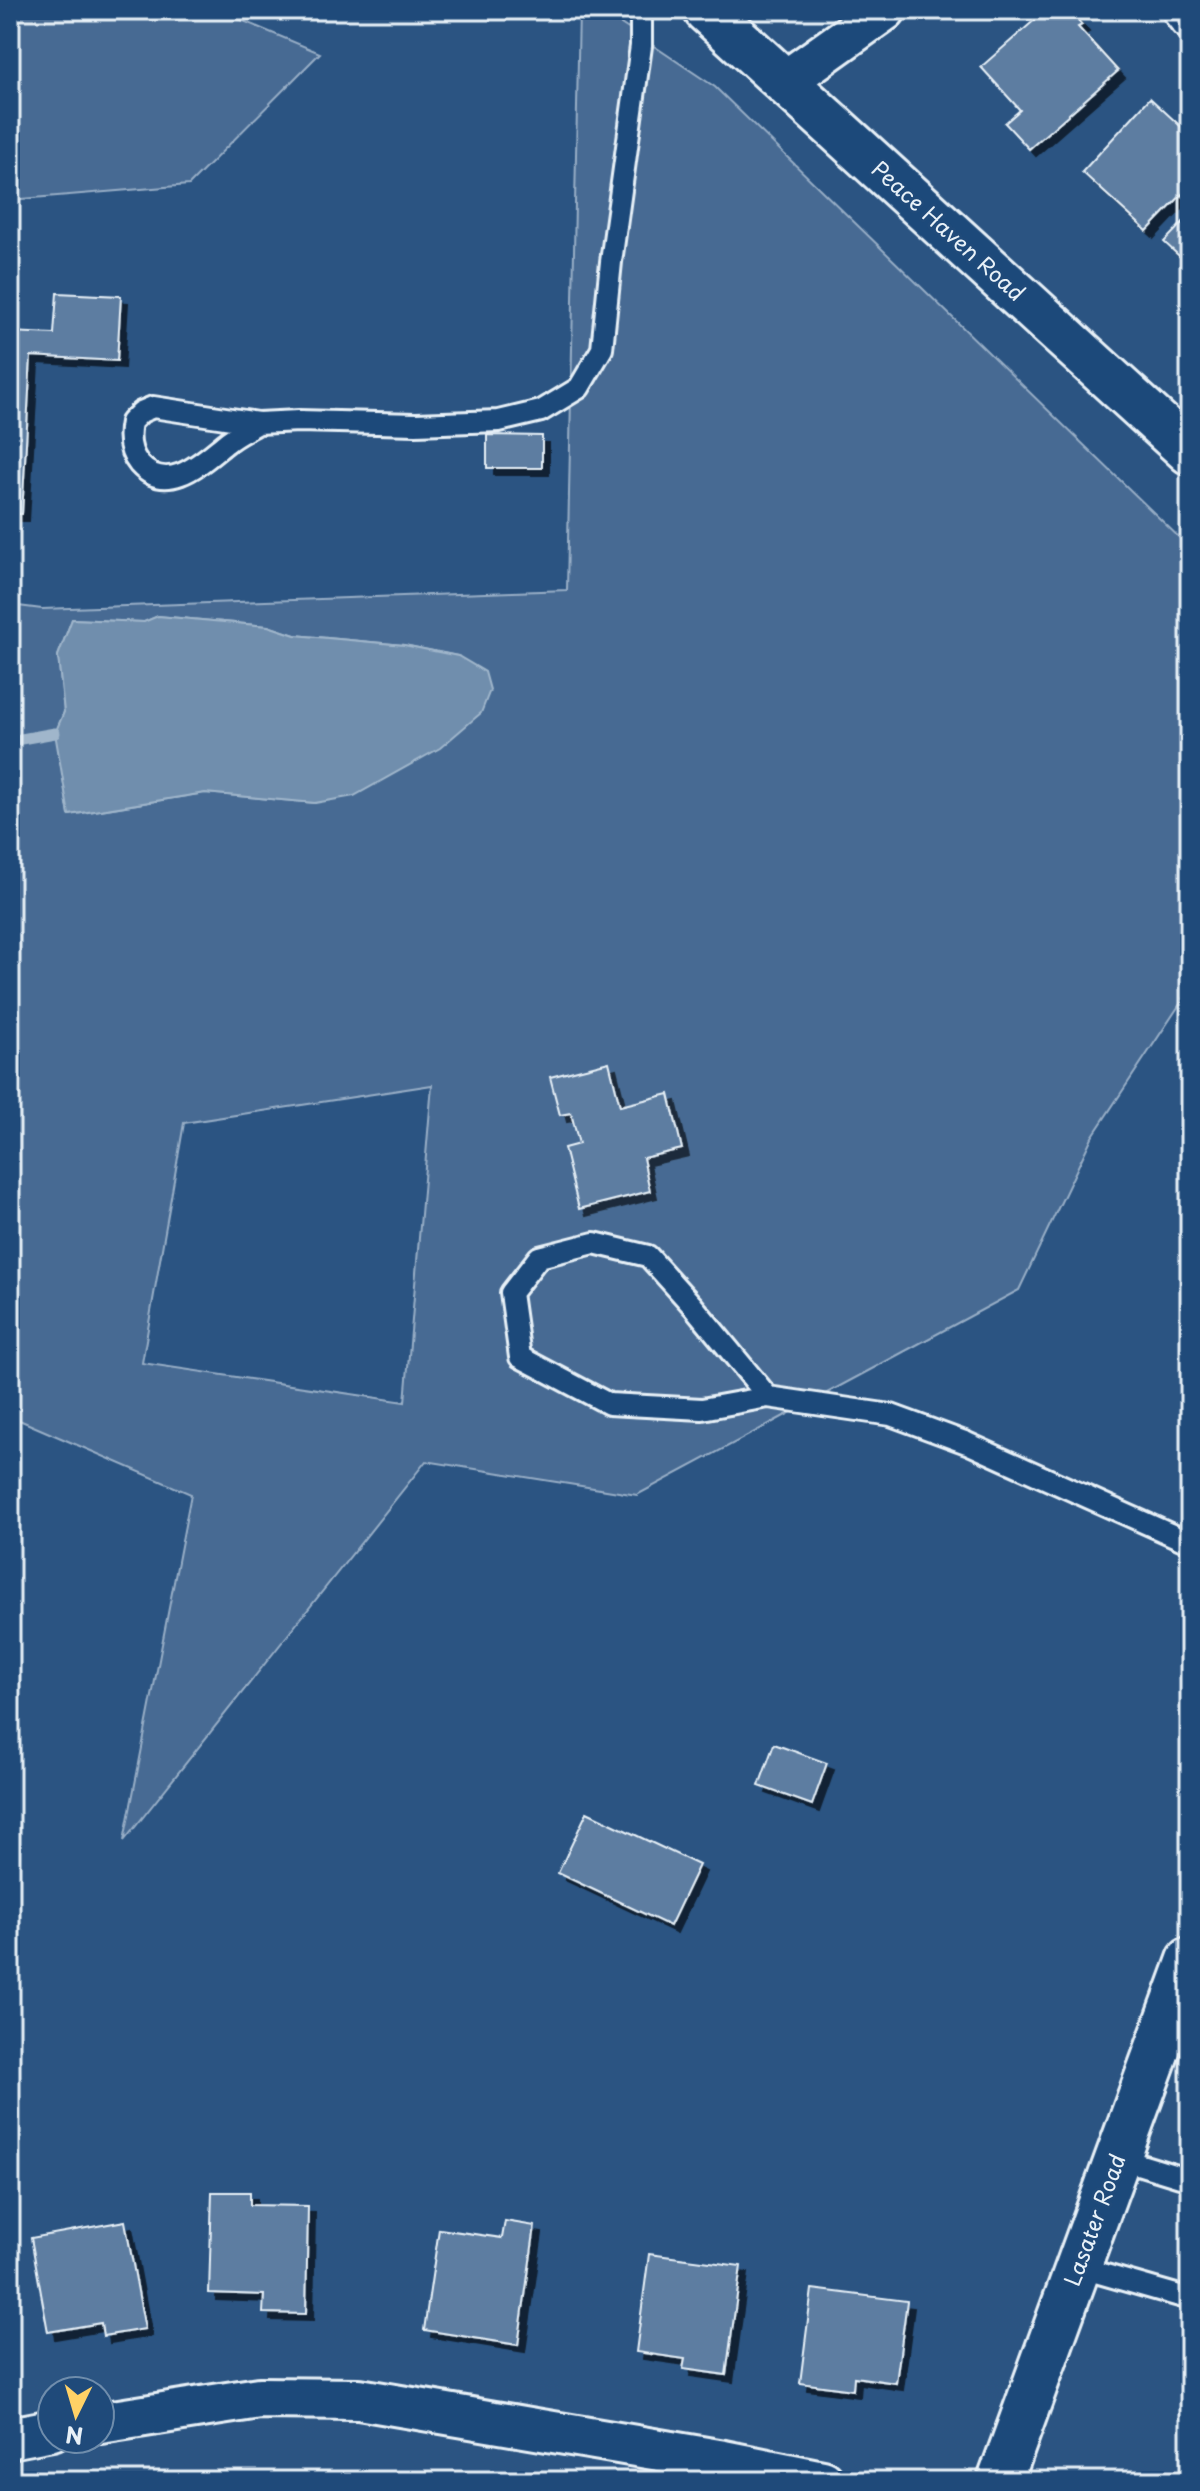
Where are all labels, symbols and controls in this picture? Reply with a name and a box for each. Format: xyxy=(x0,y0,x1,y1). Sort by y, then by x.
street label: Peace Haven Road xyxy=(865,152,1033,308)
street label: Lasater Road xyxy=(1054,2149,1133,2290)
north arrow xyxy=(36,2375,116,2455)
text: N xyxy=(64,2419,84,2454)

